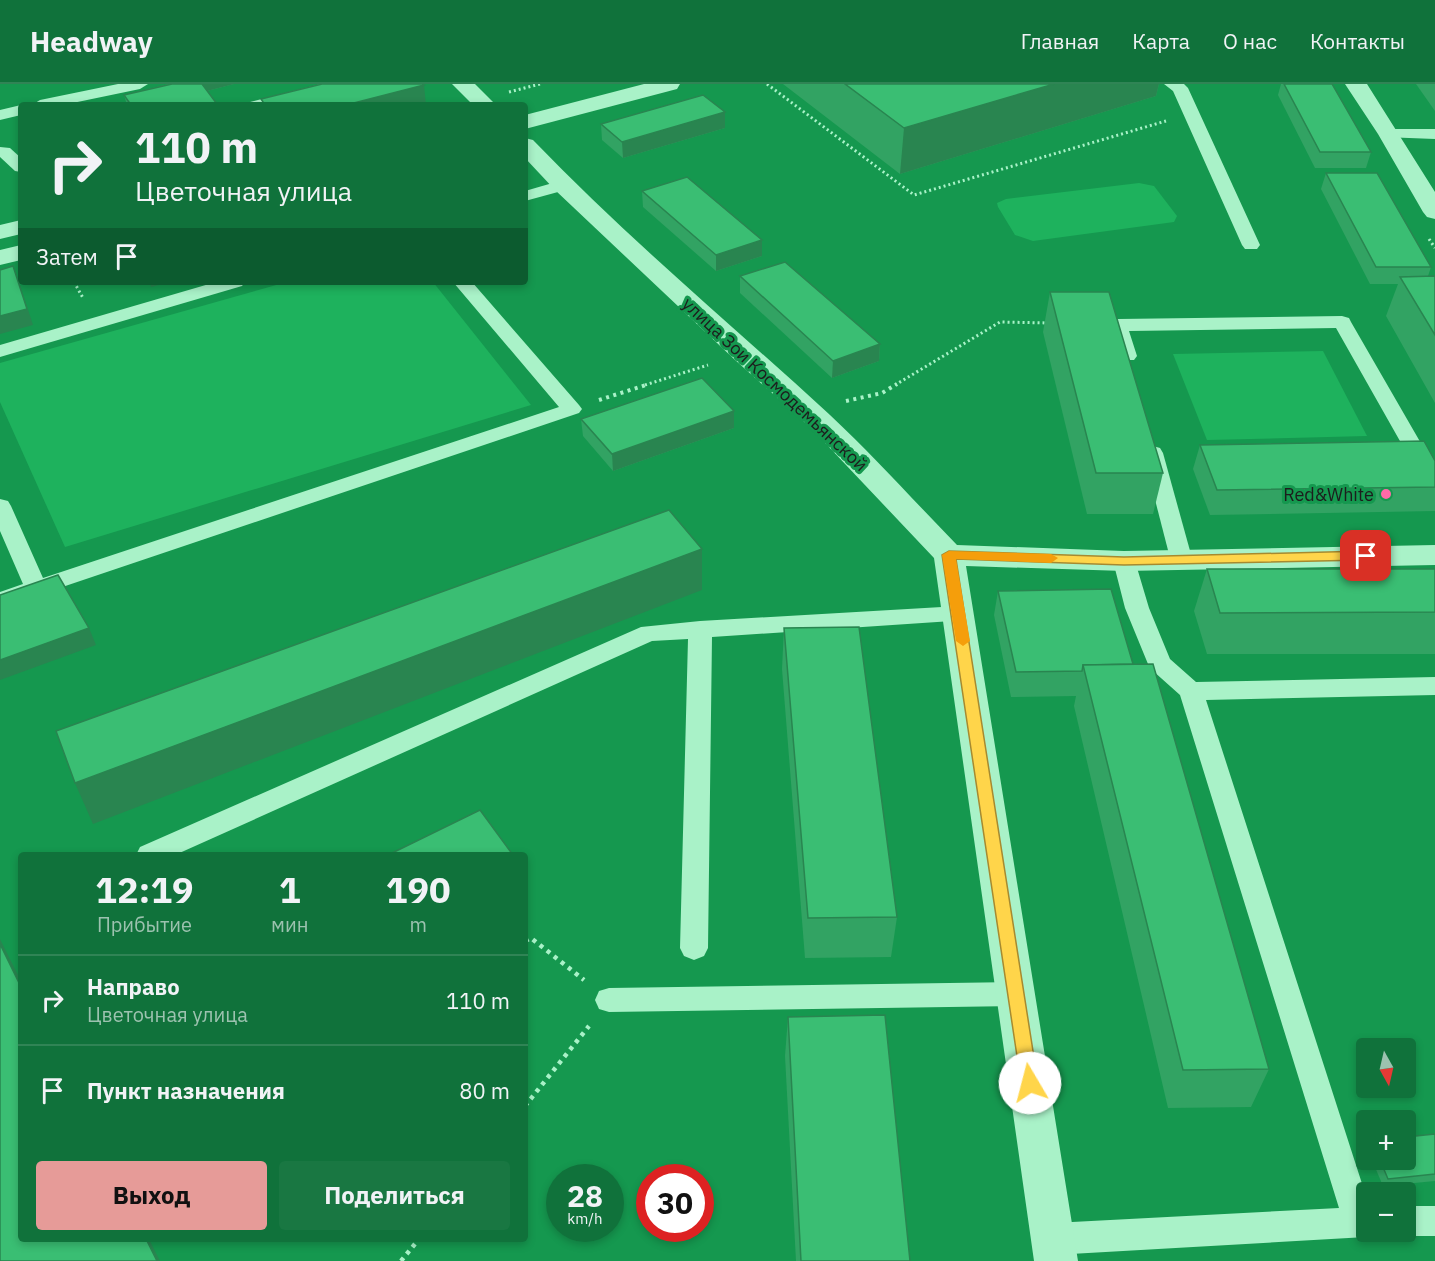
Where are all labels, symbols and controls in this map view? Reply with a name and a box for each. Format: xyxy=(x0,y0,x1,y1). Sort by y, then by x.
text: Headway xyxy=(30,23,153,60)
text: Главная xyxy=(1021,27,1099,55)
text: Карта xyxy=(1132,27,1190,55)
text: О нас xyxy=(1223,27,1277,55)
text: Контакты xyxy=(1310,27,1405,55)
text: 110 m xyxy=(135,120,258,175)
icon: right xyxy=(36,126,114,204)
text: Цветочная улица xyxy=(135,173,352,208)
icon: arrive xyxy=(110,240,143,273)
text: Затем xyxy=(36,242,98,271)
street label: улица Зои Космодемьянской xyxy=(678,292,872,476)
place label: Red&White xyxy=(1283,483,1374,506)
marker: Red&White xyxy=(1379,487,1393,501)
pin xyxy=(1340,530,1391,581)
icon: arrive xyxy=(1349,539,1382,572)
text: 12:19 xyxy=(95,866,194,913)
text: 1 xyxy=(279,866,301,913)
text: 190 xyxy=(386,866,451,913)
text: Прибытие xyxy=(97,911,192,938)
text: мин xyxy=(271,911,308,938)
text: m xyxy=(409,911,427,938)
text: Направо xyxy=(87,972,180,1001)
icon: right xyxy=(36,984,69,1017)
text: 110 m xyxy=(446,986,510,1015)
text: Цветочная улица xyxy=(87,1001,248,1028)
north arrow xyxy=(1356,1038,1416,1098)
map controls xyxy=(1356,1038,1416,1242)
position arrow xyxy=(998,1051,1062,1115)
icon: arrive xyxy=(36,1074,69,1107)
text: Пункт назначения xyxy=(87,1076,285,1105)
text: 80 m xyxy=(459,1076,510,1105)
button: + xyxy=(1356,1110,1416,1170)
button: Выход xyxy=(36,1161,267,1230)
button: Поделиться xyxy=(279,1161,510,1230)
speed limit sign: 30 xyxy=(636,1164,714,1242)
text: 28 xyxy=(567,1176,603,1215)
button: − xyxy=(1356,1182,1416,1242)
text: km/h xyxy=(567,1209,603,1228)

